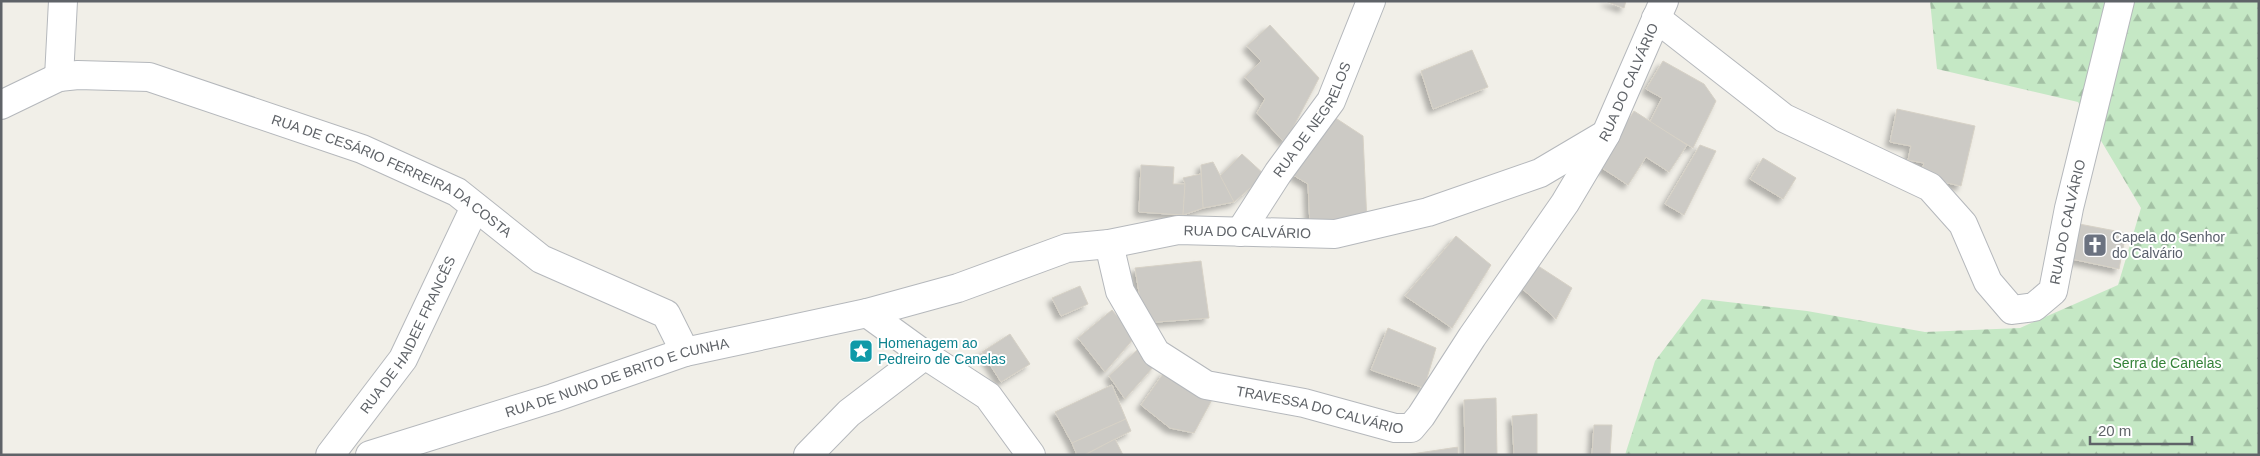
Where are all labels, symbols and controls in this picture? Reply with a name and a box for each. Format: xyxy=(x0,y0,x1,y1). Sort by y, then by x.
street label: RUA DO CALVÁRIO xyxy=(1596,20,1661,144)
street label: RUA DE NEGRELOS xyxy=(1270,60,1354,180)
street label: RUA DE CESÁRIO FERREIRA DA COSTA xyxy=(270,111,515,241)
street label: RUA DO CALVÁRIO xyxy=(2046,158,2089,286)
street label: RUA DO CALVÁRIO xyxy=(1183,222,1311,241)
place label: Capela do Senhor do Calvário xyxy=(2112,229,2225,261)
church icon: Capela do Senhor do Calvário xyxy=(2082,232,2108,258)
street label: RUA DE HAIDEE FRANCÊS xyxy=(357,253,459,417)
street label: RUA DE NUNO DE BRITO E CUNHA xyxy=(503,335,731,420)
place label: Homenagem ao Pedreiro de Canelas xyxy=(878,335,1006,367)
place icon: Homenagem ao Pedreiro de Canelas xyxy=(848,338,874,364)
park label: Serra de Canelas xyxy=(2113,355,2221,371)
street label: TRAVESSA DO CALVÁRIO xyxy=(1235,383,1404,436)
scale bar xyxy=(2090,414,2192,446)
text: 20 m xyxy=(2098,422,2131,439)

